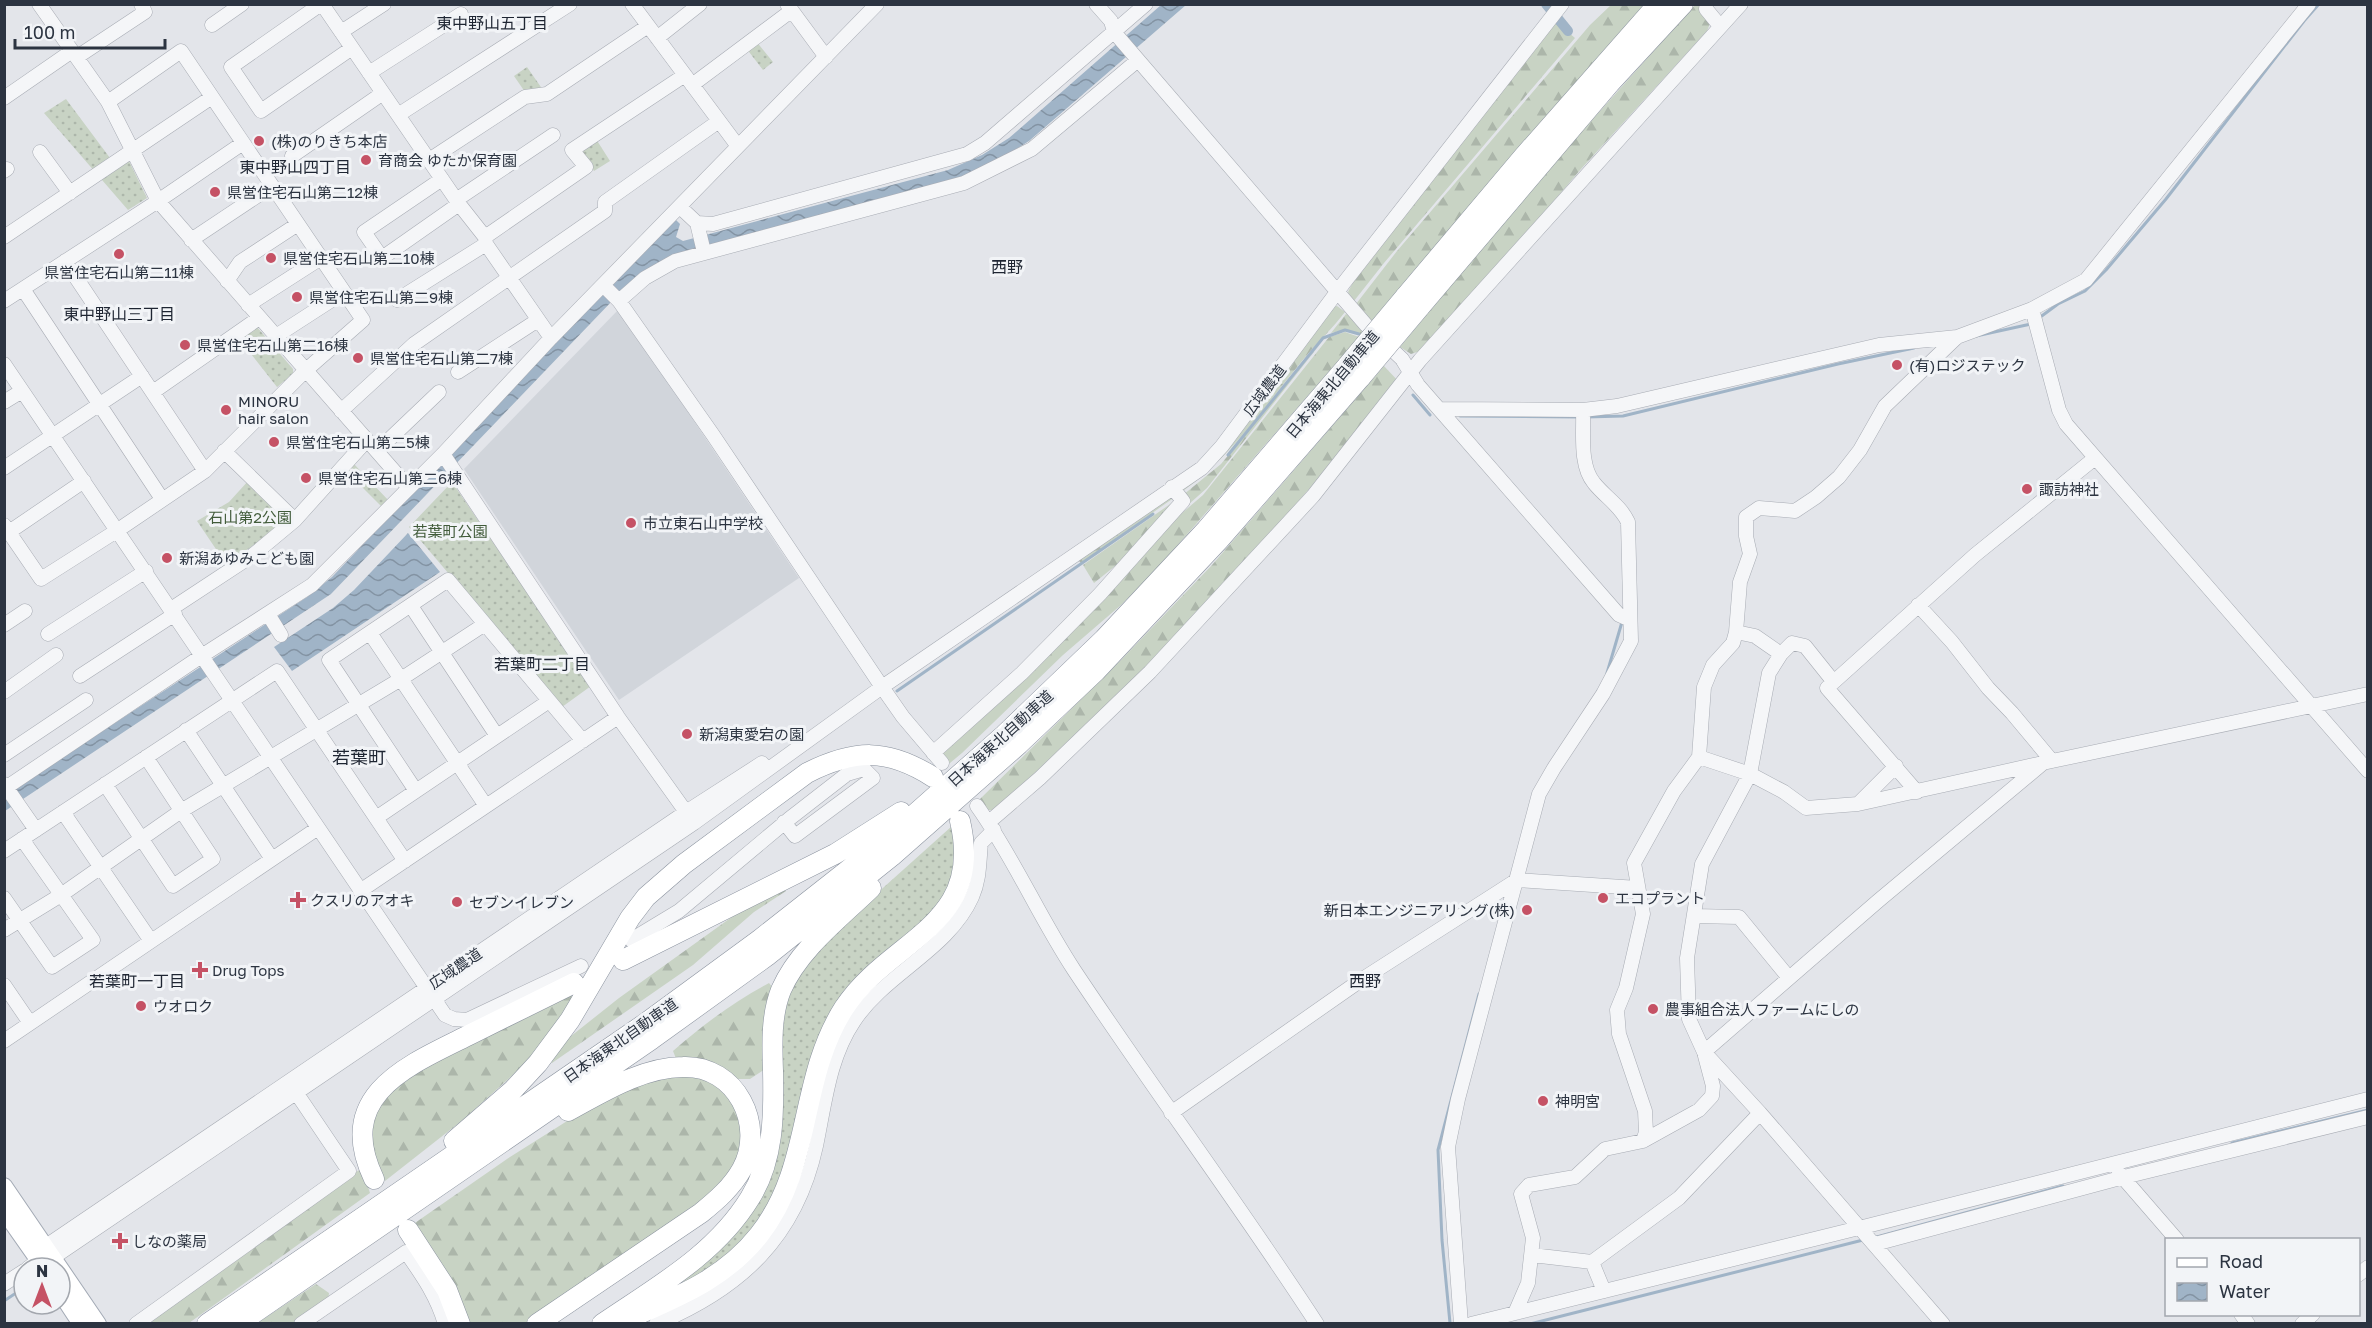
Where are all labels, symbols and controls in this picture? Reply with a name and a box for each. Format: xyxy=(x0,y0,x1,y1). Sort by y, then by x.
scale bar xyxy=(15,12,165,50)
district label: 東中野山五丁目 xyxy=(436,13,548,33)
text: 100 m xyxy=(24,21,75,43)
place label: (株)のりきち本店 xyxy=(271,132,387,150)
marker: (株)のりきち本店 xyxy=(252,134,266,148)
place label: 育商会 ゆたか保育園 xyxy=(378,151,517,169)
marker: 育商会 ゆたか保育園 xyxy=(359,153,373,167)
district label: 東中野山四丁目 xyxy=(239,157,351,177)
place label: 県営住宅石山第二12棟 xyxy=(227,183,378,201)
marker: 県営住宅石山第二12棟 xyxy=(208,185,222,199)
marker: 県営住宅石山第二11棟 xyxy=(112,247,126,261)
place label: 県営住宅石山第二10棟 xyxy=(283,249,435,267)
marker: 県営住宅石山第二10棟 xyxy=(264,251,278,265)
district label: 西野 xyxy=(991,257,1023,277)
place label: 県営住宅石山第二11棟 xyxy=(44,263,194,281)
place label: 県営住宅石山第二9棟 xyxy=(309,288,453,306)
marker: 県営住宅石山第二9棟 xyxy=(290,290,304,304)
district label: 東中野山三丁目 xyxy=(63,304,175,324)
street label: 日本海東北自動車道 xyxy=(1282,327,1382,441)
place label: 県営住宅石山第二16棟 xyxy=(197,336,348,354)
marker: 県営住宅石山第二16棟 xyxy=(178,338,192,352)
place label: 県営住宅石山第二7棟 xyxy=(370,349,513,367)
marker: 県営住宅石山第二7棟 xyxy=(351,351,365,365)
place label: (有)ロジステック xyxy=(1909,356,2025,374)
marker: (有)ロジステック xyxy=(1890,358,1904,372)
street label: 広域農道 xyxy=(1239,361,1289,419)
place label: MINORU hair salon xyxy=(238,392,309,427)
marker: MINORU hair salon xyxy=(219,403,233,417)
place label: 県営住宅石山第二5棟 xyxy=(286,433,430,451)
marker: 県営住宅石山第二5棟 xyxy=(267,435,281,449)
place label: 県営住宅石山第二6棟 xyxy=(318,469,462,487)
marker: 県営住宅石山第二6棟 xyxy=(299,471,313,485)
place label: 諏訪神社 xyxy=(2039,480,2099,498)
marker: 諏訪神社 xyxy=(2020,482,2034,496)
park label: 石山第2公園 xyxy=(208,508,292,526)
place label: 市立東石山中学校 xyxy=(643,514,763,532)
marker: 市立東石山中学校 xyxy=(624,516,638,530)
park label: 若葉町公園 xyxy=(412,522,488,540)
place label: 新潟あゆみこども園 xyxy=(179,549,314,567)
marker: 新潟あゆみこども園 xyxy=(160,551,174,565)
district label: 若葉町二丁目 xyxy=(494,654,590,674)
street label: 日本海東北自動車道 xyxy=(944,686,1056,790)
place label: 新潟東愛宕の園 xyxy=(699,725,804,743)
marker: 新潟東愛宕の園 xyxy=(680,727,694,741)
district label: 若葉町 xyxy=(332,746,386,768)
place label: エコプラント xyxy=(1615,889,1705,907)
place label: クスリのアオキ xyxy=(310,891,415,909)
marker: エコプラント xyxy=(1596,891,1610,905)
marker: クスリのアオキ xyxy=(291,893,305,907)
place label: セブンイレブン xyxy=(469,893,574,911)
marker: セブンイレブン xyxy=(450,895,464,909)
place label: 新日本エンジニアリング(株) xyxy=(1324,901,1515,919)
marker: 新日本エンジニアリング(株) xyxy=(1520,903,1534,917)
street label: 広域農道 xyxy=(425,944,485,992)
place label: Drug Tops xyxy=(212,961,285,979)
marker: Drug Tops xyxy=(193,963,207,977)
district label: 若葉町一丁目 xyxy=(89,971,185,991)
district label: 西野 xyxy=(1349,971,1381,991)
street label: 日本海東北自動車道 xyxy=(560,994,680,1086)
place label: ウオロク xyxy=(153,997,213,1015)
marker: ウオロク xyxy=(134,999,148,1013)
place label: 農事組合法人ファームにしの xyxy=(1665,1000,1860,1018)
marker: 農事組合法人ファームにしの xyxy=(1646,1002,1660,1016)
place label: 神明宮 xyxy=(1555,1092,1600,1110)
marker: 神明宮 xyxy=(1536,1094,1550,1108)
place label: しなの薬局 xyxy=(132,1232,207,1250)
marker: しなの薬局 xyxy=(113,1234,127,1248)
legend xyxy=(2165,1238,2360,1316)
text: Road xyxy=(2219,1250,2263,1272)
north arrow xyxy=(12,1256,72,1316)
text: N xyxy=(36,1261,48,1281)
text: Water xyxy=(2219,1280,2270,1302)

